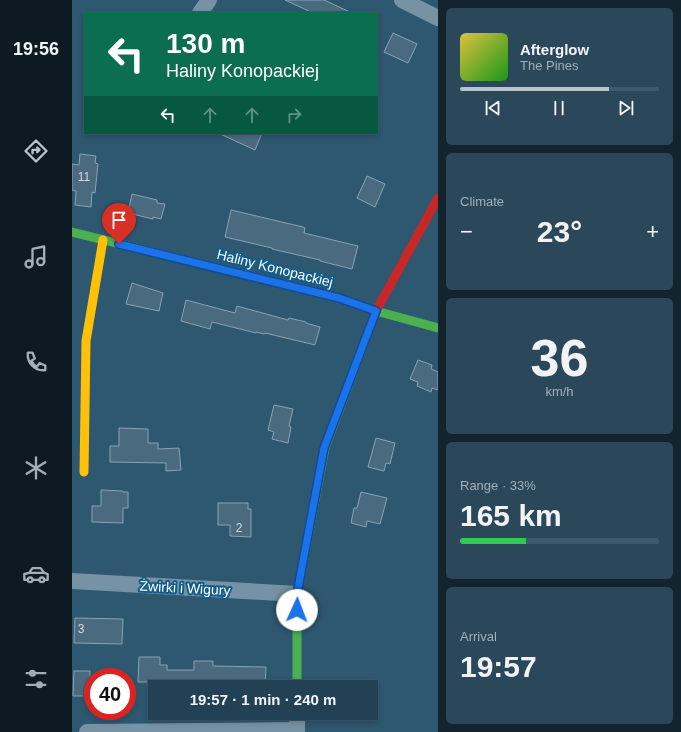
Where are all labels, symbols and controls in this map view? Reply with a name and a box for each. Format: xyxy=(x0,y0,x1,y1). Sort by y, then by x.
icon: left xyxy=(100,28,152,80)
text: 130 m xyxy=(166,28,245,59)
text: 19:56 xyxy=(13,39,59,59)
text: Afterglow xyxy=(520,41,589,58)
text: The Pines xyxy=(520,58,579,73)
text: Haliny Konopackiej xyxy=(166,61,319,81)
icon: previous xyxy=(482,97,504,119)
icon: pause xyxy=(548,97,570,119)
icon: next xyxy=(615,97,637,119)
icon: left xyxy=(157,104,179,126)
icon: ahead xyxy=(199,104,221,126)
icon: ahead xyxy=(241,104,263,126)
icon: right xyxy=(283,104,305,126)
icon: directions xyxy=(22,137,50,165)
house number: 11 xyxy=(78,170,91,184)
text: Climate xyxy=(460,194,504,209)
pin xyxy=(102,203,136,244)
icon: arrive xyxy=(108,209,130,231)
text: 23° xyxy=(537,215,582,248)
text: − xyxy=(460,219,473,244)
text: + xyxy=(646,219,659,244)
icon: music xyxy=(22,243,50,271)
street label: Haliny Konopackiej xyxy=(215,246,335,290)
text: 36 xyxy=(531,329,588,387)
icon: phone xyxy=(22,348,50,376)
text: km/h xyxy=(545,384,574,399)
icon: climate xyxy=(22,454,50,482)
text: Range · 33% xyxy=(460,478,536,493)
text: 165 km xyxy=(460,499,562,532)
house number: 2 xyxy=(236,521,243,535)
icon: car xyxy=(22,560,50,588)
street label: Żwirki i Wigury xyxy=(139,577,231,598)
position arrow xyxy=(276,589,318,631)
house number: 3 xyxy=(78,622,85,636)
text: Arrival xyxy=(460,629,497,644)
text: 19:57 xyxy=(460,650,537,683)
icon: filters xyxy=(22,665,50,693)
speed limit sign: 40 xyxy=(84,668,136,720)
text: 19:57 · 1 min · 240 m xyxy=(190,691,336,708)

